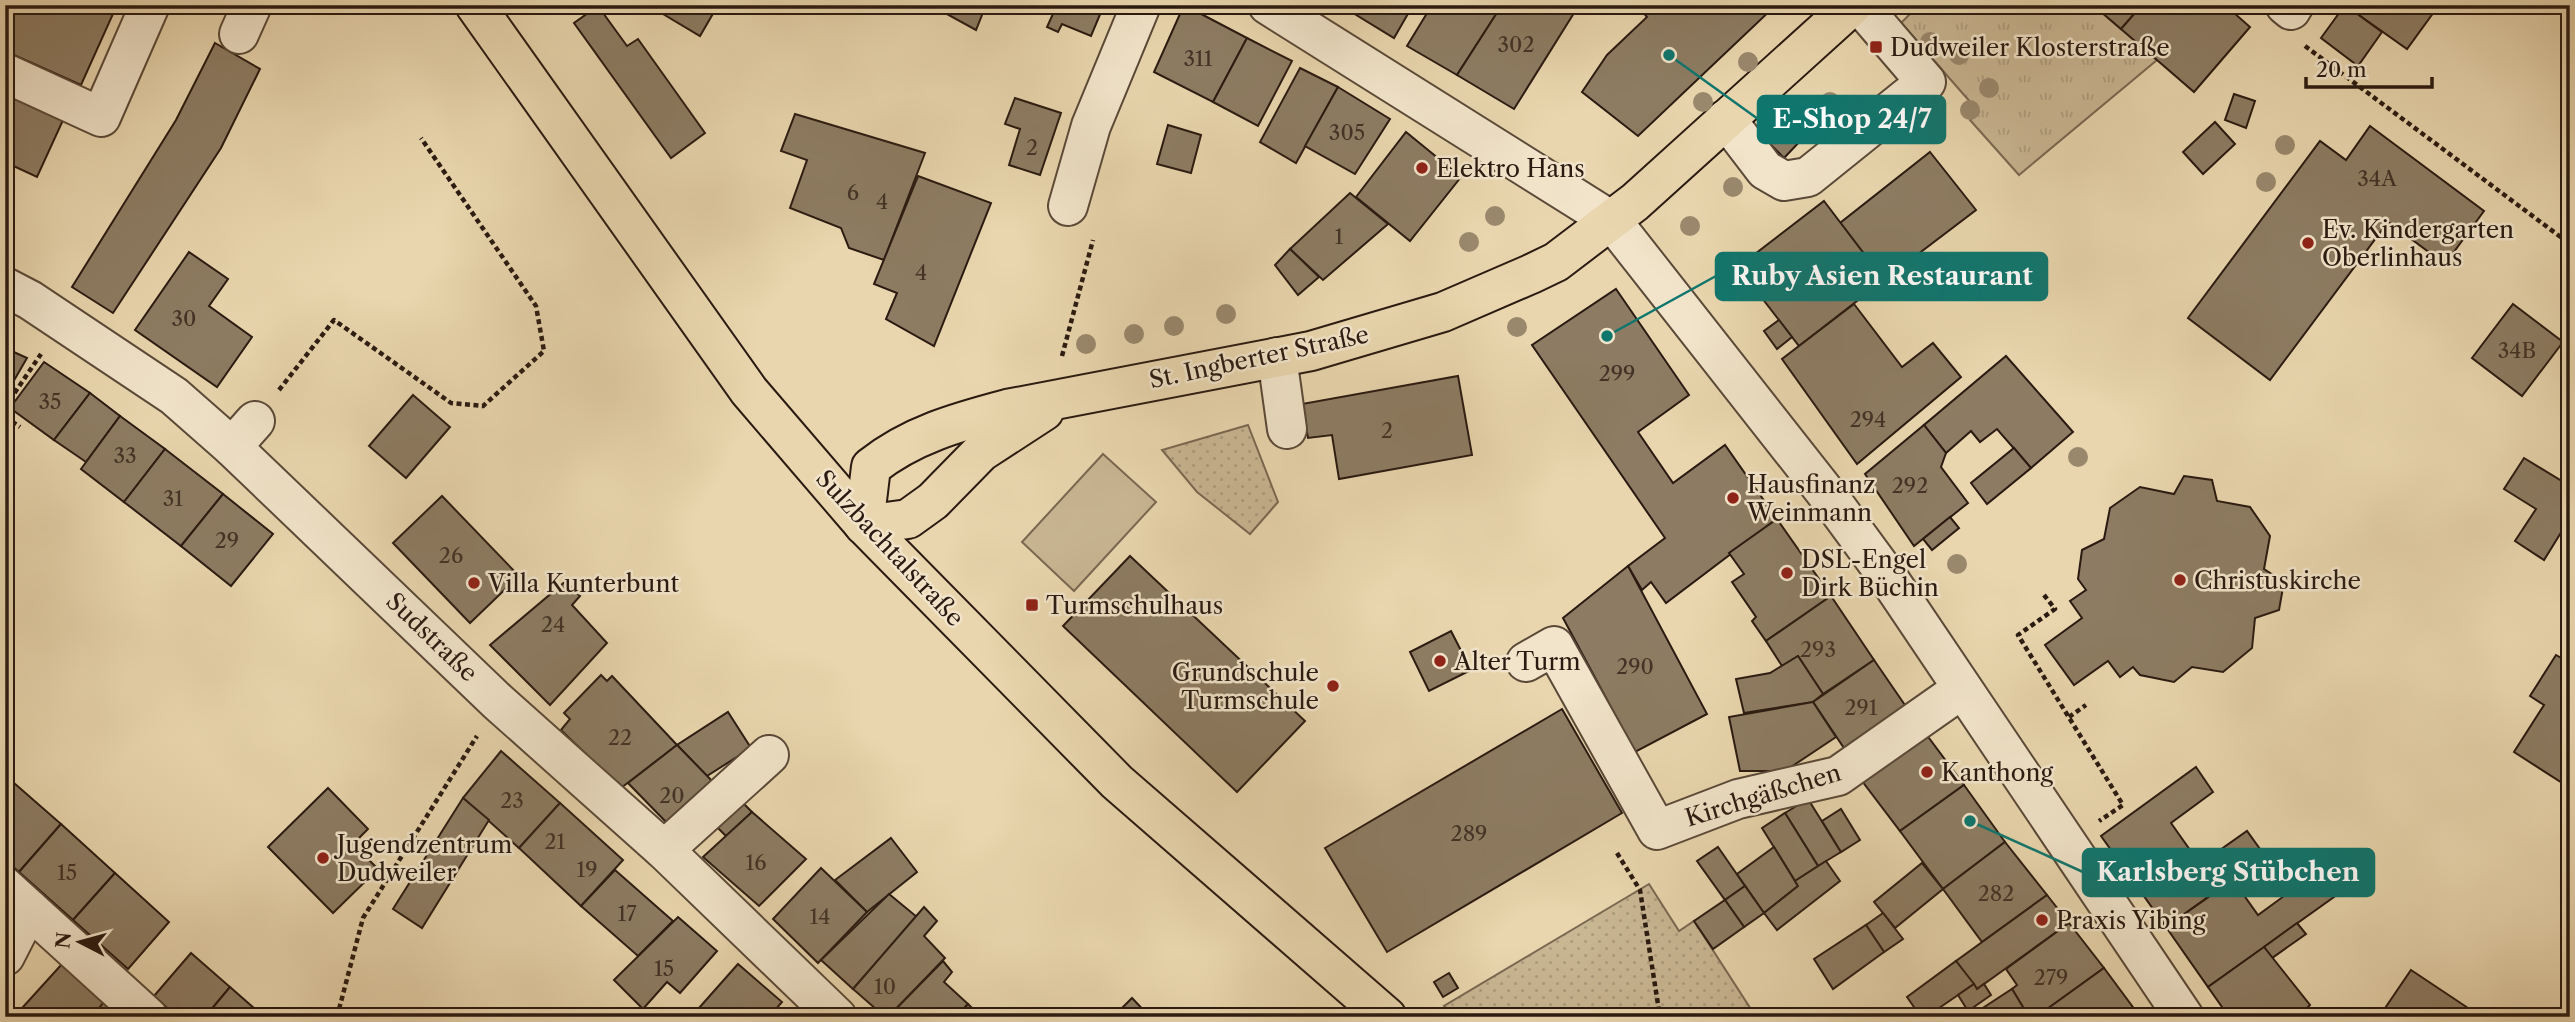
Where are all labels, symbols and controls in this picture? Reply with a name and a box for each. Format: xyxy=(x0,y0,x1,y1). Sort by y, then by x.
house number: 302 xyxy=(1498,32,1534,57)
place label: Dudweiler Klosterstraße xyxy=(1890,33,2170,62)
marker: Dudweiler Klosterstraße xyxy=(1868,39,1884,55)
house number: 311 xyxy=(1183,46,1213,71)
scale bar xyxy=(2306,46,2432,90)
text: 20 m xyxy=(2316,57,2367,82)
callout: E-Shop 24/7 xyxy=(1758,96,1945,143)
text: E-Shop 24/7 xyxy=(1772,103,1932,135)
house number: 305 xyxy=(1329,120,1365,145)
house number: 2 xyxy=(1026,135,1038,160)
place label: Elektro Hans xyxy=(1436,154,1585,183)
marker: Elektro Hans xyxy=(1414,160,1430,176)
house number: 34A xyxy=(2357,166,2397,191)
house number: 6 xyxy=(847,180,859,205)
house number: 4 xyxy=(876,189,888,214)
place label: Ev. Kindergarten Oberlinhaus xyxy=(2322,215,2514,272)
house number: 1 xyxy=(1335,224,1344,249)
marker: Ev. Kindergarten Oberlinhaus xyxy=(2300,235,2316,251)
callout: Ruby Asien Restaurant xyxy=(1716,253,2047,300)
house number: 4 xyxy=(915,260,927,285)
text: Ruby Asien Restaurant xyxy=(1731,260,2033,292)
house number: 30 xyxy=(172,306,196,331)
street label: St. Ingberter Straße xyxy=(1146,320,1372,394)
house number: 34B xyxy=(2498,338,2536,363)
house number: 299 xyxy=(1599,361,1635,386)
house number: 35 xyxy=(39,389,61,414)
house number: 294 xyxy=(1850,407,1886,432)
house number: 2 xyxy=(1381,418,1393,443)
house number: 33 xyxy=(113,443,137,468)
street label: Sulzbachtalstraße xyxy=(810,464,970,632)
place label: Hausfinanz Weinmann xyxy=(1746,470,1876,527)
house number: 292 xyxy=(1892,473,1928,498)
house number: 31 xyxy=(163,486,183,511)
marker: Hausfinanz Weinmann xyxy=(1725,490,1741,506)
house number: 29 xyxy=(215,528,239,553)
house number: 26 xyxy=(439,543,463,568)
place label: DSL-Engel Dirk Büchin xyxy=(1801,545,1939,602)
marker: DSL-Engel Dirk Büchin xyxy=(1779,565,1795,581)
place label: Christuskirche xyxy=(2194,566,2361,595)
place label: Villa Kunterbunt xyxy=(487,569,679,598)
marker: Christuskirche xyxy=(2172,572,2188,588)
marker: Villa Kunterbunt xyxy=(466,575,482,591)
street label: Sudstraße xyxy=(380,587,484,687)
place label: Turmschulhaus xyxy=(1046,591,1223,620)
marker: Turmschulhaus xyxy=(1024,597,1040,613)
house number: 24 xyxy=(541,612,565,637)
house number: 293 xyxy=(1800,637,1836,662)
place label: Alter Turm xyxy=(1453,647,1581,676)
marker: Alter Turm xyxy=(1432,653,1448,669)
house number: 290 xyxy=(1616,654,1654,679)
place label: Grundschule Turmschule xyxy=(1172,658,1319,715)
marker: Grundschule Turmschule xyxy=(1325,678,1341,694)
house number: 291 xyxy=(1844,695,1878,720)
house number: 22 xyxy=(608,725,632,750)
street label: Kirchgäßchen xyxy=(1682,758,1844,832)
place label: Kanthong xyxy=(1941,758,2054,787)
marker: Kanthong xyxy=(1919,764,1935,780)
house number: 20 xyxy=(659,783,685,808)
house number: 23 xyxy=(500,788,524,813)
house number: 289 xyxy=(1451,821,1487,846)
house number: 21 xyxy=(545,829,566,854)
place label: Jugendzentrum Dudweiler xyxy=(333,830,512,887)
callout: Karlsberg Stübchen xyxy=(2083,849,2374,896)
marker: Jugendzentrum Dudweiler xyxy=(315,850,331,866)
house number: 16 xyxy=(745,850,767,875)
text: Karlsberg Stübchen xyxy=(2096,856,2360,888)
house number: 19 xyxy=(576,857,598,882)
house number: 15 xyxy=(57,860,77,885)
house number: 282 xyxy=(1978,881,2014,906)
house number: 17 xyxy=(617,901,637,926)
house number: 14 xyxy=(810,904,830,929)
north arrow xyxy=(46,906,116,976)
place label: Praxis Yibing xyxy=(2056,906,2206,935)
marker: Praxis Yibing xyxy=(2034,912,2050,928)
text: N xyxy=(51,931,76,950)
house number: 15 xyxy=(654,956,674,981)
house number: 279 xyxy=(2034,965,2068,990)
house number: 10 xyxy=(874,974,896,999)

